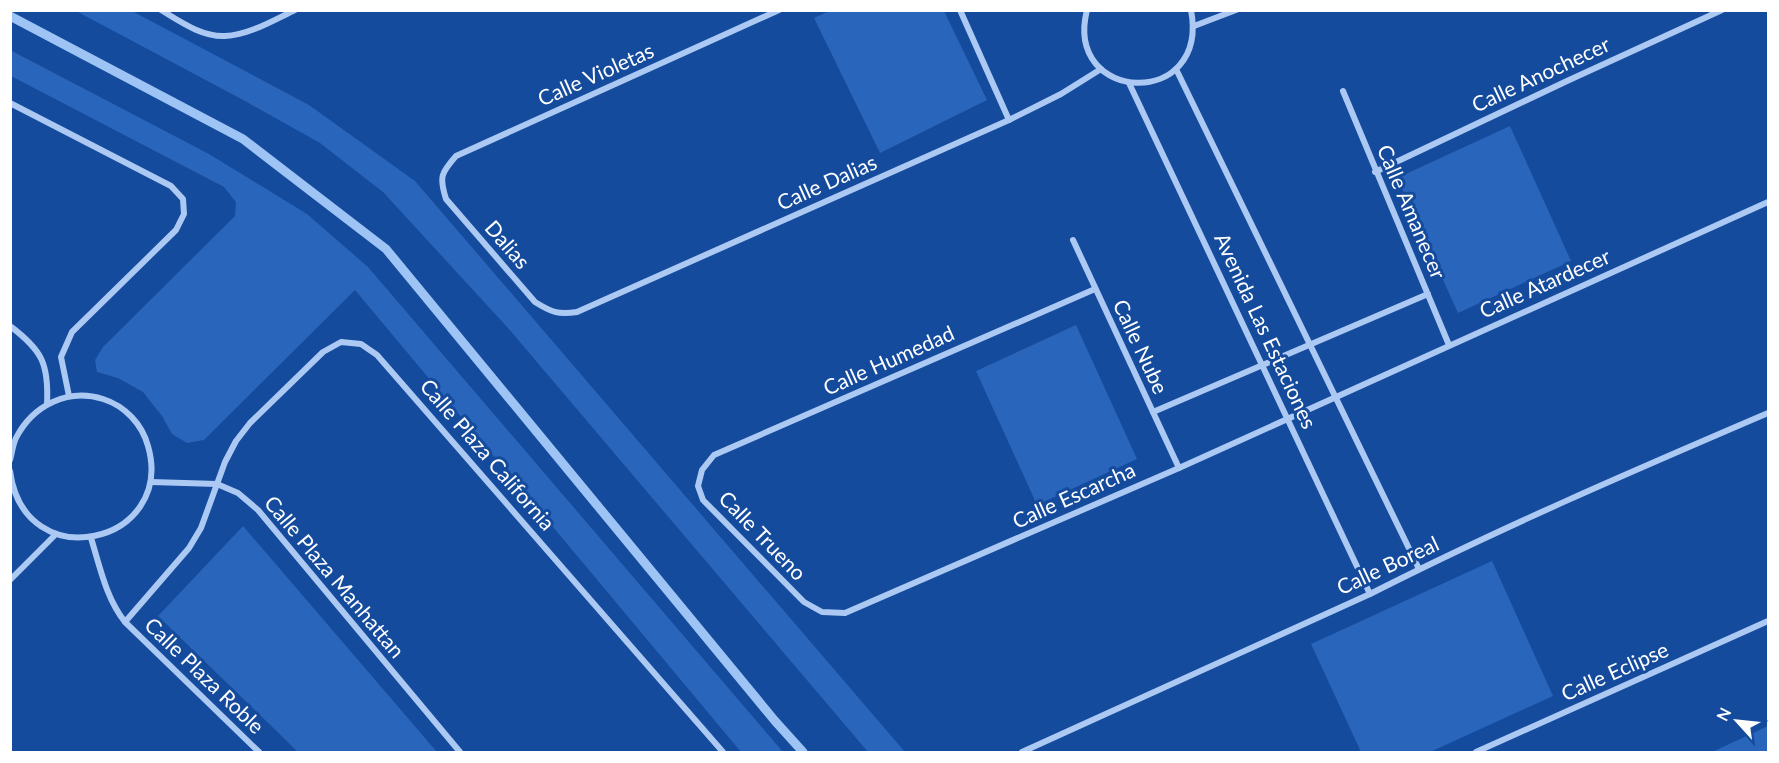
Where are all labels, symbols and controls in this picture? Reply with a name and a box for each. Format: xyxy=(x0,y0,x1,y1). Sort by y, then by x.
street label: Calle Anochecer xyxy=(1467,31,1614,117)
street label: Calle Violetas xyxy=(534,37,657,110)
street label: Calle Amanecer xyxy=(1373,141,1452,283)
street label: Calle Dalias xyxy=(773,149,880,215)
street label: Dalias xyxy=(480,215,536,273)
street label: Avenida Las Estaciones xyxy=(1210,229,1323,432)
street label: Calle Atardecer xyxy=(1475,243,1614,323)
street label: Calle Nube xyxy=(1109,295,1174,398)
street label: Calle Humedad xyxy=(819,320,958,400)
street label: Calle Plaza California xyxy=(416,373,561,535)
street label: Calle Escarcha xyxy=(1008,456,1139,533)
street label: Calle Trueno xyxy=(714,485,812,585)
street label: Calle Plaza Manhattan xyxy=(260,490,410,662)
street label: Calle Boreal xyxy=(1332,530,1442,599)
street label: Calle Plaza Roble xyxy=(140,612,270,738)
street label: Calle Eclipse xyxy=(1557,636,1672,705)
north arrow xyxy=(1707,691,1767,751)
text: N xyxy=(1712,704,1734,724)

